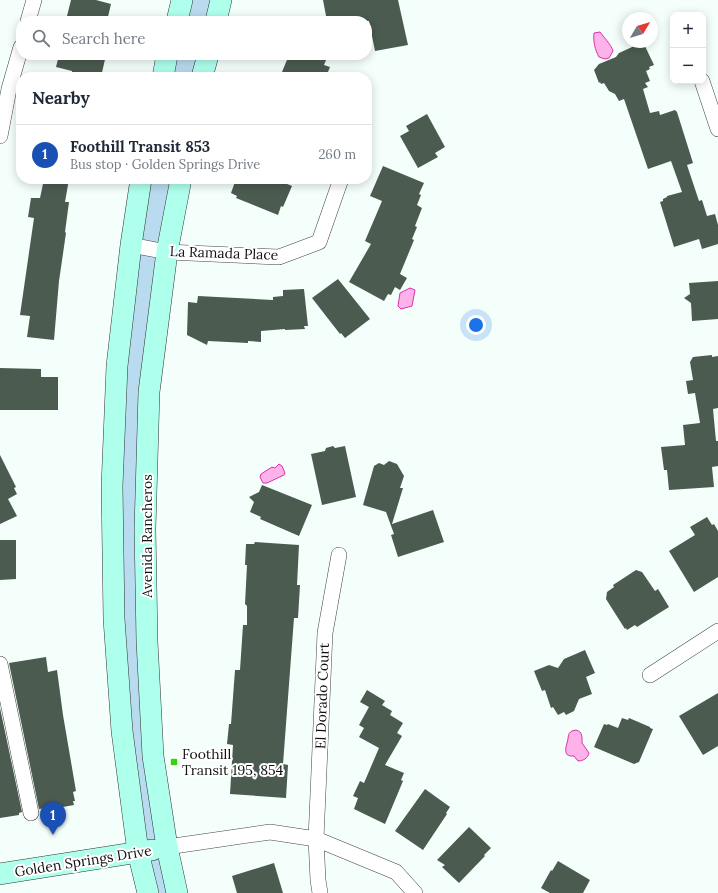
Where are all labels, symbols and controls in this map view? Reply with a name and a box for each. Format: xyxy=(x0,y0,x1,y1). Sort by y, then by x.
north arrow xyxy=(622,12,658,48)
map controls xyxy=(670,12,706,84)
button: + xyxy=(670,12,706,48)
search box xyxy=(16,16,372,60)
icon: search xyxy=(30,27,52,49)
text: Search here xyxy=(62,29,145,48)
button: − xyxy=(670,48,706,84)
text: Nearby xyxy=(32,87,90,109)
text: Foothill Transit 853 xyxy=(70,137,210,156)
text: 1 xyxy=(42,146,48,163)
text: 260 m xyxy=(318,146,356,163)
text: Bus stop · Golden Springs Drive xyxy=(70,156,260,173)
street label: La Ramada Place xyxy=(169,242,279,264)
your location xyxy=(466,315,486,335)
street label: Avenida Rancheros xyxy=(138,474,156,599)
street label: El Dorado Court xyxy=(311,642,333,749)
place label: Foothill Transit 195, 854 xyxy=(182,745,284,779)
marker: Foothill Transit 195, 854 xyxy=(169,757,179,767)
pin: 1 xyxy=(40,802,66,835)
street label: Golden Springs Drive xyxy=(13,841,153,881)

